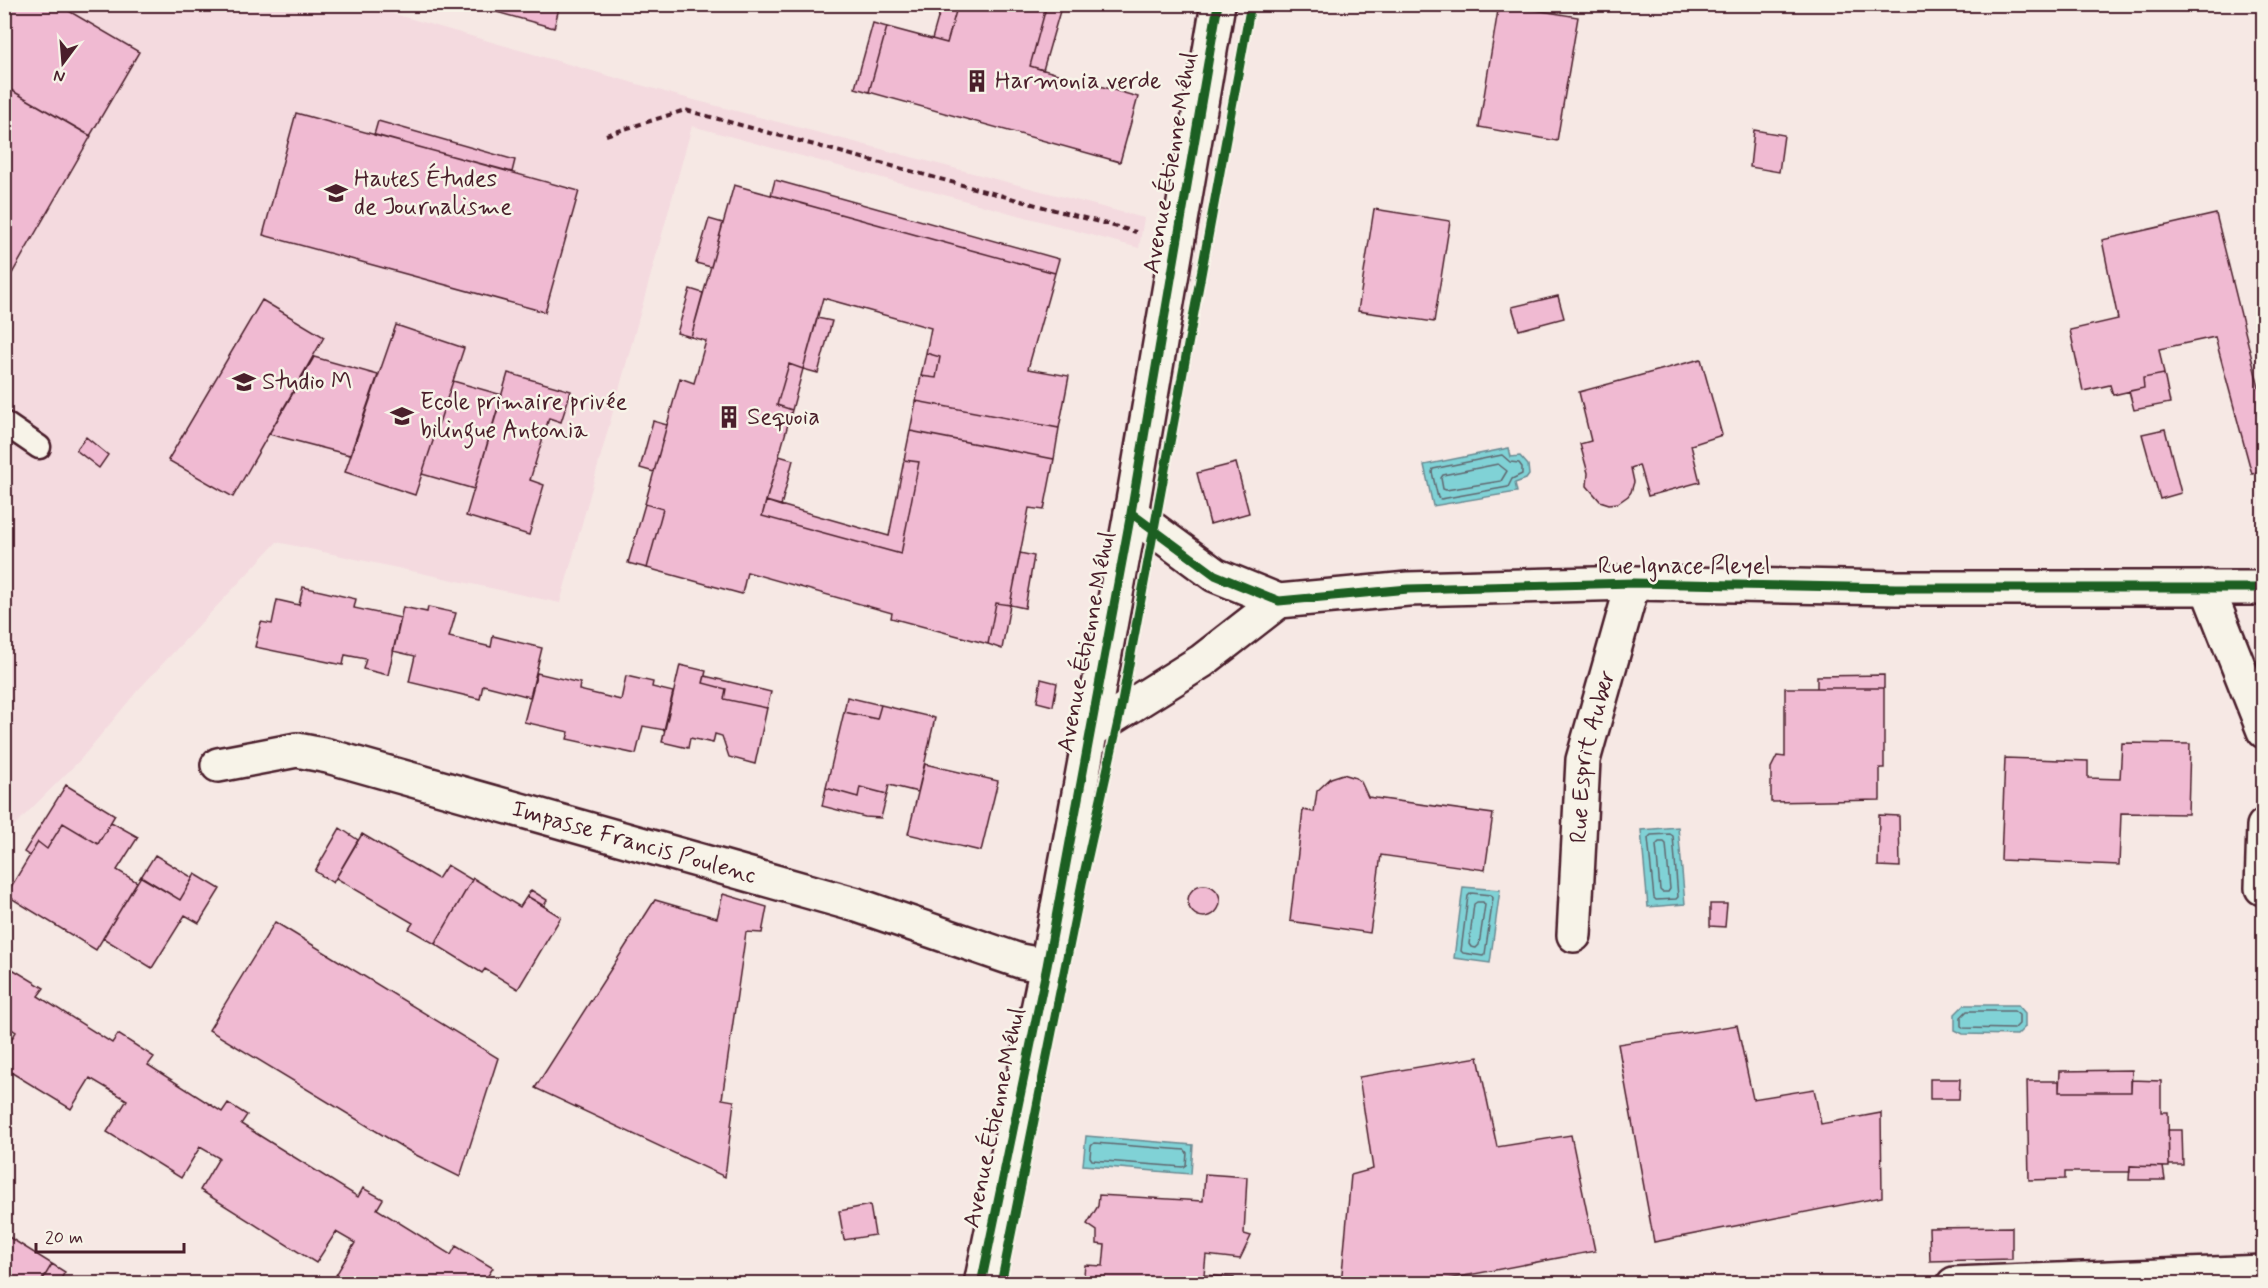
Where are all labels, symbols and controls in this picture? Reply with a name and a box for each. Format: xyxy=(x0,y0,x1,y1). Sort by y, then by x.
north arrow xyxy=(33,33,93,93)
street label: Avenue Étienne Méhul xyxy=(1134,50,1206,276)
text: N xyxy=(51,64,67,88)
place label: Harmonia verde xyxy=(995,66,1161,97)
building icon: Harmonia verde xyxy=(964,68,990,94)
place label: Hautes Études de Journalisme xyxy=(354,162,512,223)
school or university icon: Hautes Études de Journalisme xyxy=(323,180,349,206)
place label: Studio M xyxy=(262,367,352,398)
school or university icon: Studio M xyxy=(231,369,257,395)
place label: Ecole primaire privée bilingue Antonia xyxy=(420,387,627,449)
place label: Sequoia xyxy=(747,402,820,433)
school or university icon: Ecole primaire privée bilingue Antonia xyxy=(389,403,415,429)
building icon: Sequoia xyxy=(716,404,742,430)
street label: Avenue Étienne Méhul xyxy=(1048,529,1124,755)
street label: Rue Ignace Pleyel xyxy=(1598,551,1770,582)
street label: Rue Esprit Auber xyxy=(1563,667,1623,844)
street label: Impasse Francis Poulenc xyxy=(508,793,760,891)
street label: Avenue Étienne Méhul xyxy=(955,1005,1033,1231)
scale bar xyxy=(36,1216,184,1254)
text: 20 m xyxy=(45,1226,83,1250)

